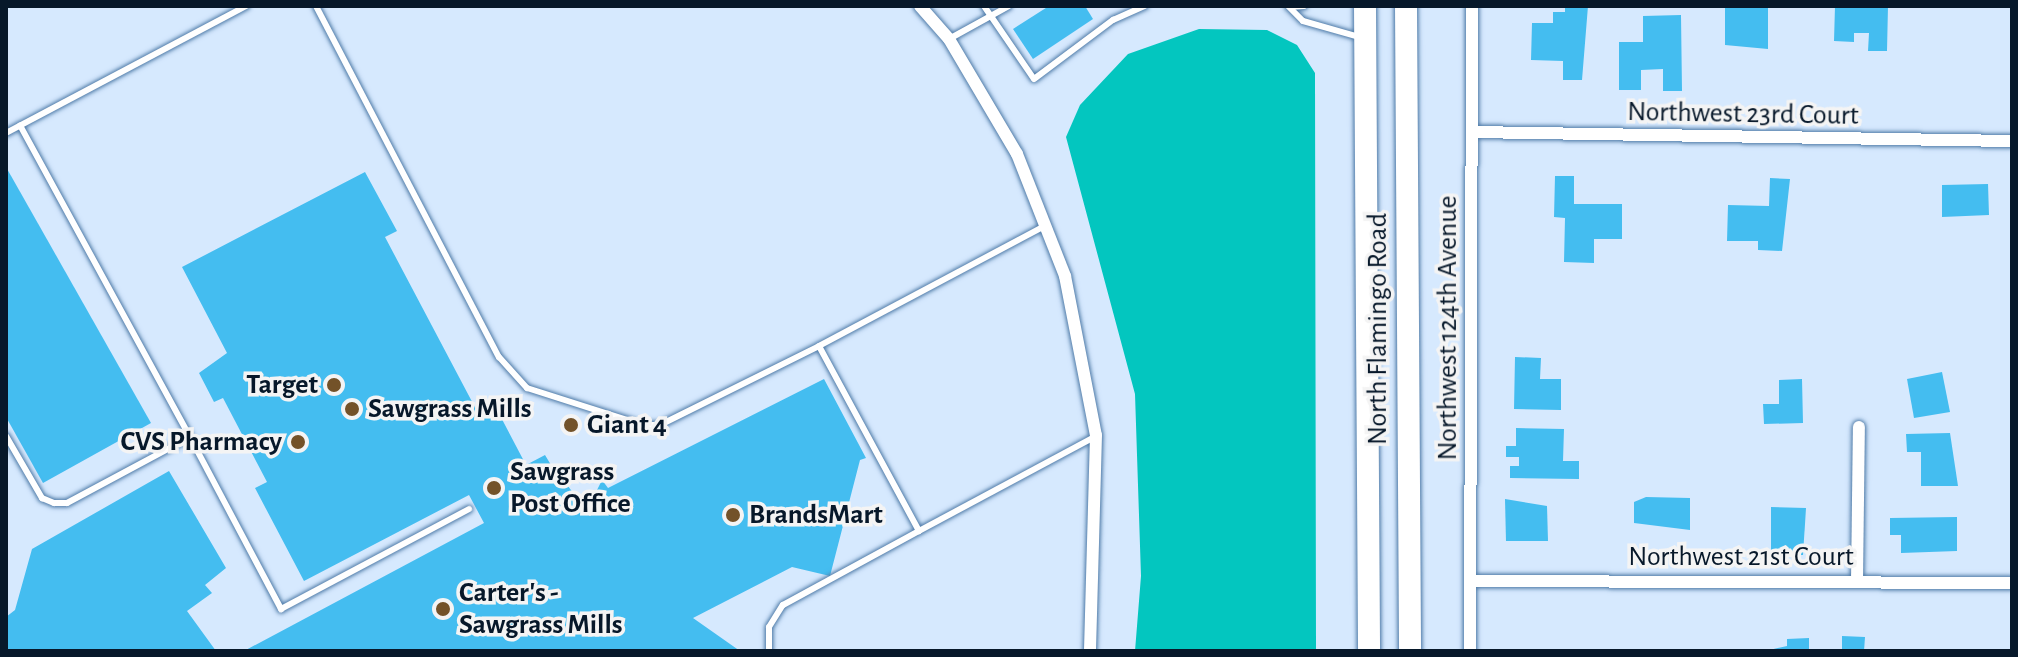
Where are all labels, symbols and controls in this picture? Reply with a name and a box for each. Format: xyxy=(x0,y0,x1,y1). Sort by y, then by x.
street label: Northwest 23rd Court xyxy=(1627,95,1859,133)
street label: Northwest 124th Avenue xyxy=(1431,196,1465,460)
street label: North Flamingo Road xyxy=(1361,213,1395,445)
place label: Target xyxy=(246,368,318,402)
marker: Target xyxy=(325,376,343,394)
place label: Sawgrass Mills xyxy=(368,392,532,426)
marker: Sawgrass Mills xyxy=(343,400,361,418)
place label: Giant 4 xyxy=(587,408,667,442)
marker: Giant 4 xyxy=(562,416,580,434)
place label: CVS Pharmacy xyxy=(120,425,282,459)
marker: CVS Pharmacy xyxy=(289,433,307,451)
place label: Sawgrass Post Office xyxy=(510,455,631,521)
marker: Sawgrass Post Office xyxy=(485,479,503,497)
place label: BrandsMart xyxy=(749,498,883,532)
marker: BrandsMart xyxy=(724,506,742,524)
street label: Northwest 21st Court xyxy=(1628,540,1854,574)
place label: Carter's - Sawgrass Mills xyxy=(459,576,623,642)
marker: Carter's - Sawgrass Mills xyxy=(434,600,452,618)

